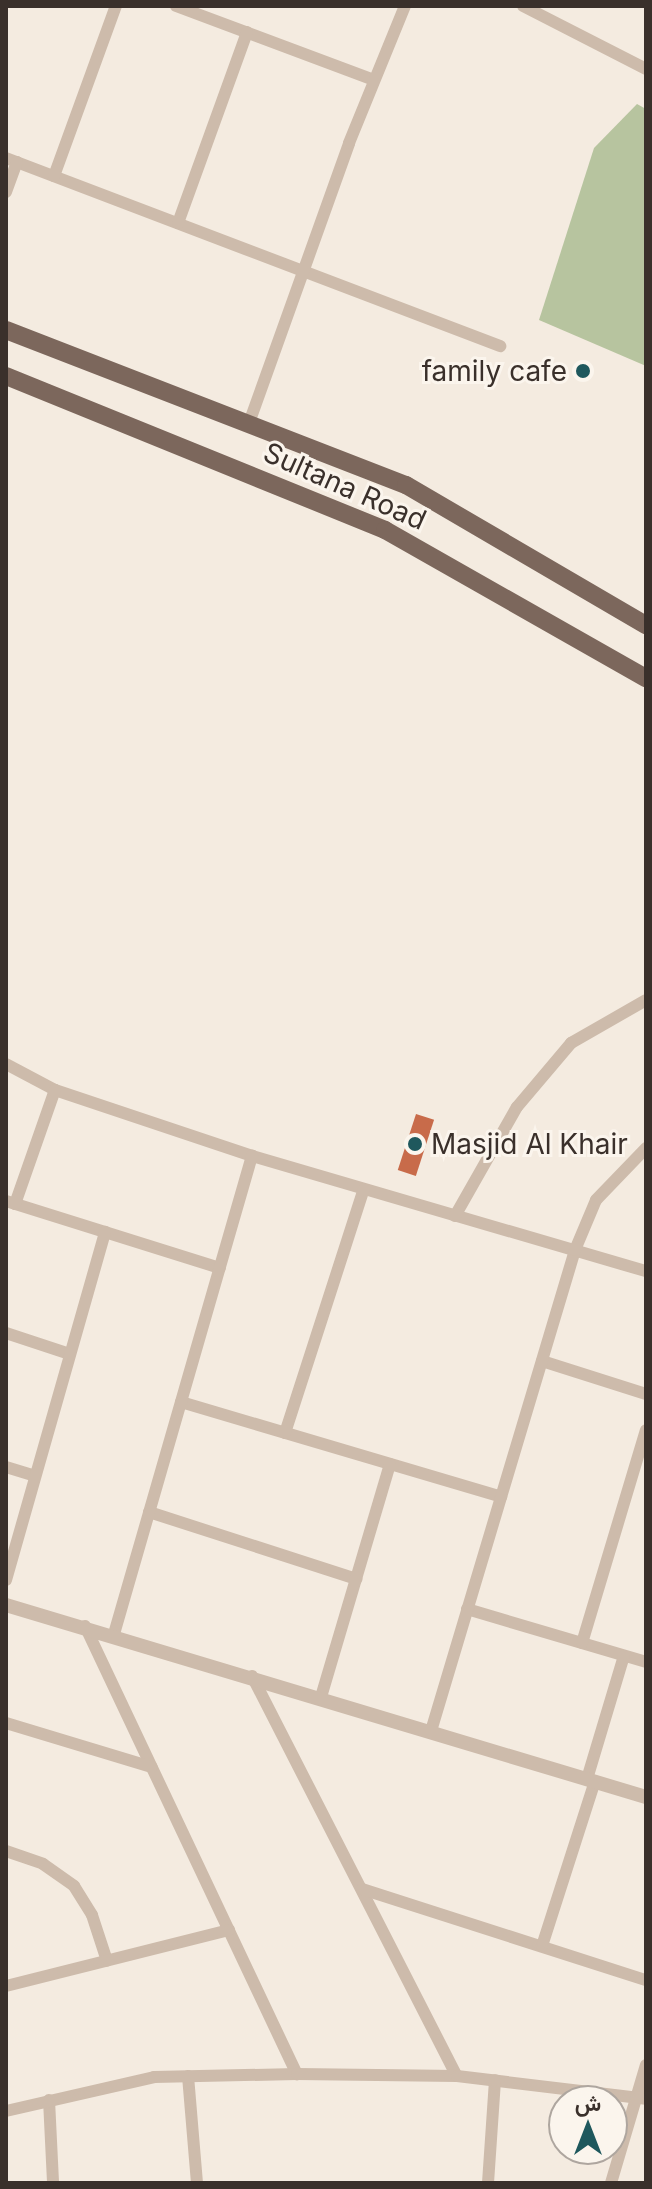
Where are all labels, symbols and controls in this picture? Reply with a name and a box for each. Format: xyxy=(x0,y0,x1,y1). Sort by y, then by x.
place label: family cafe xyxy=(422,354,567,388)
marker: family cafe xyxy=(574,362,592,380)
street label: Sultana Road xyxy=(259,435,431,537)
place label: Masjid Al Khair xyxy=(431,1127,628,1161)
marker: Masjid Al Khair xyxy=(406,1135,424,1153)
north arrow xyxy=(548,2085,628,2165)
text: ش xyxy=(575,2090,601,2116)

